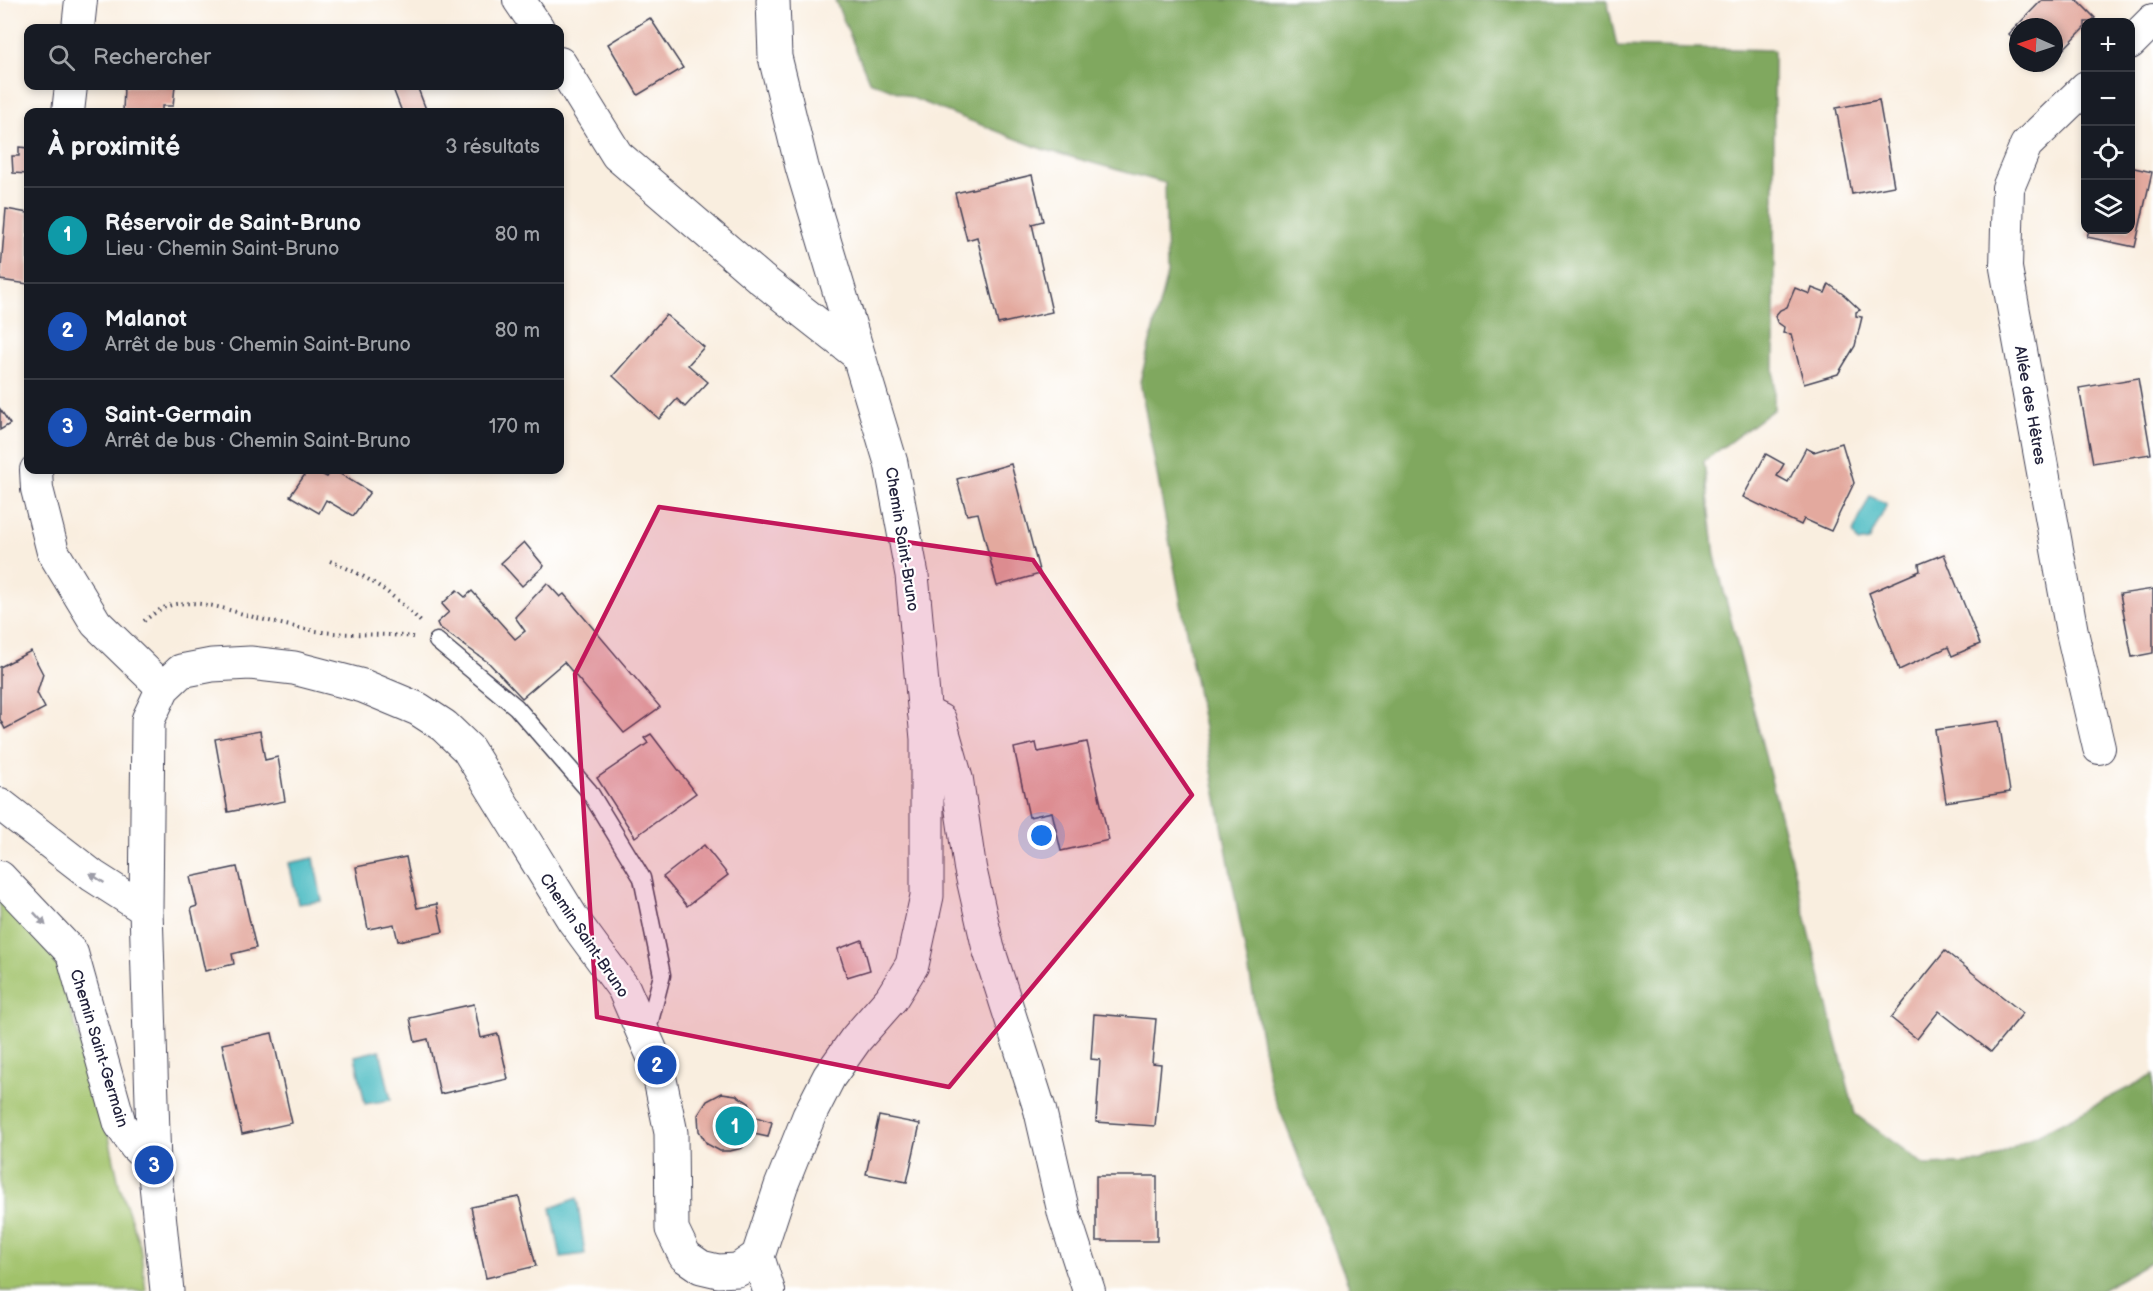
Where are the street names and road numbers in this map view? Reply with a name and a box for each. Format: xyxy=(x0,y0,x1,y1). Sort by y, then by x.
street label: Allée des Hêtres xyxy=(2010,344,2049,466)
street label: Chemin Saint-Bruno xyxy=(881,466,922,613)
street label: Chemin Saint-Bruno xyxy=(535,870,632,1002)
street label: Chemin Saint-Germain xyxy=(65,967,132,1130)

